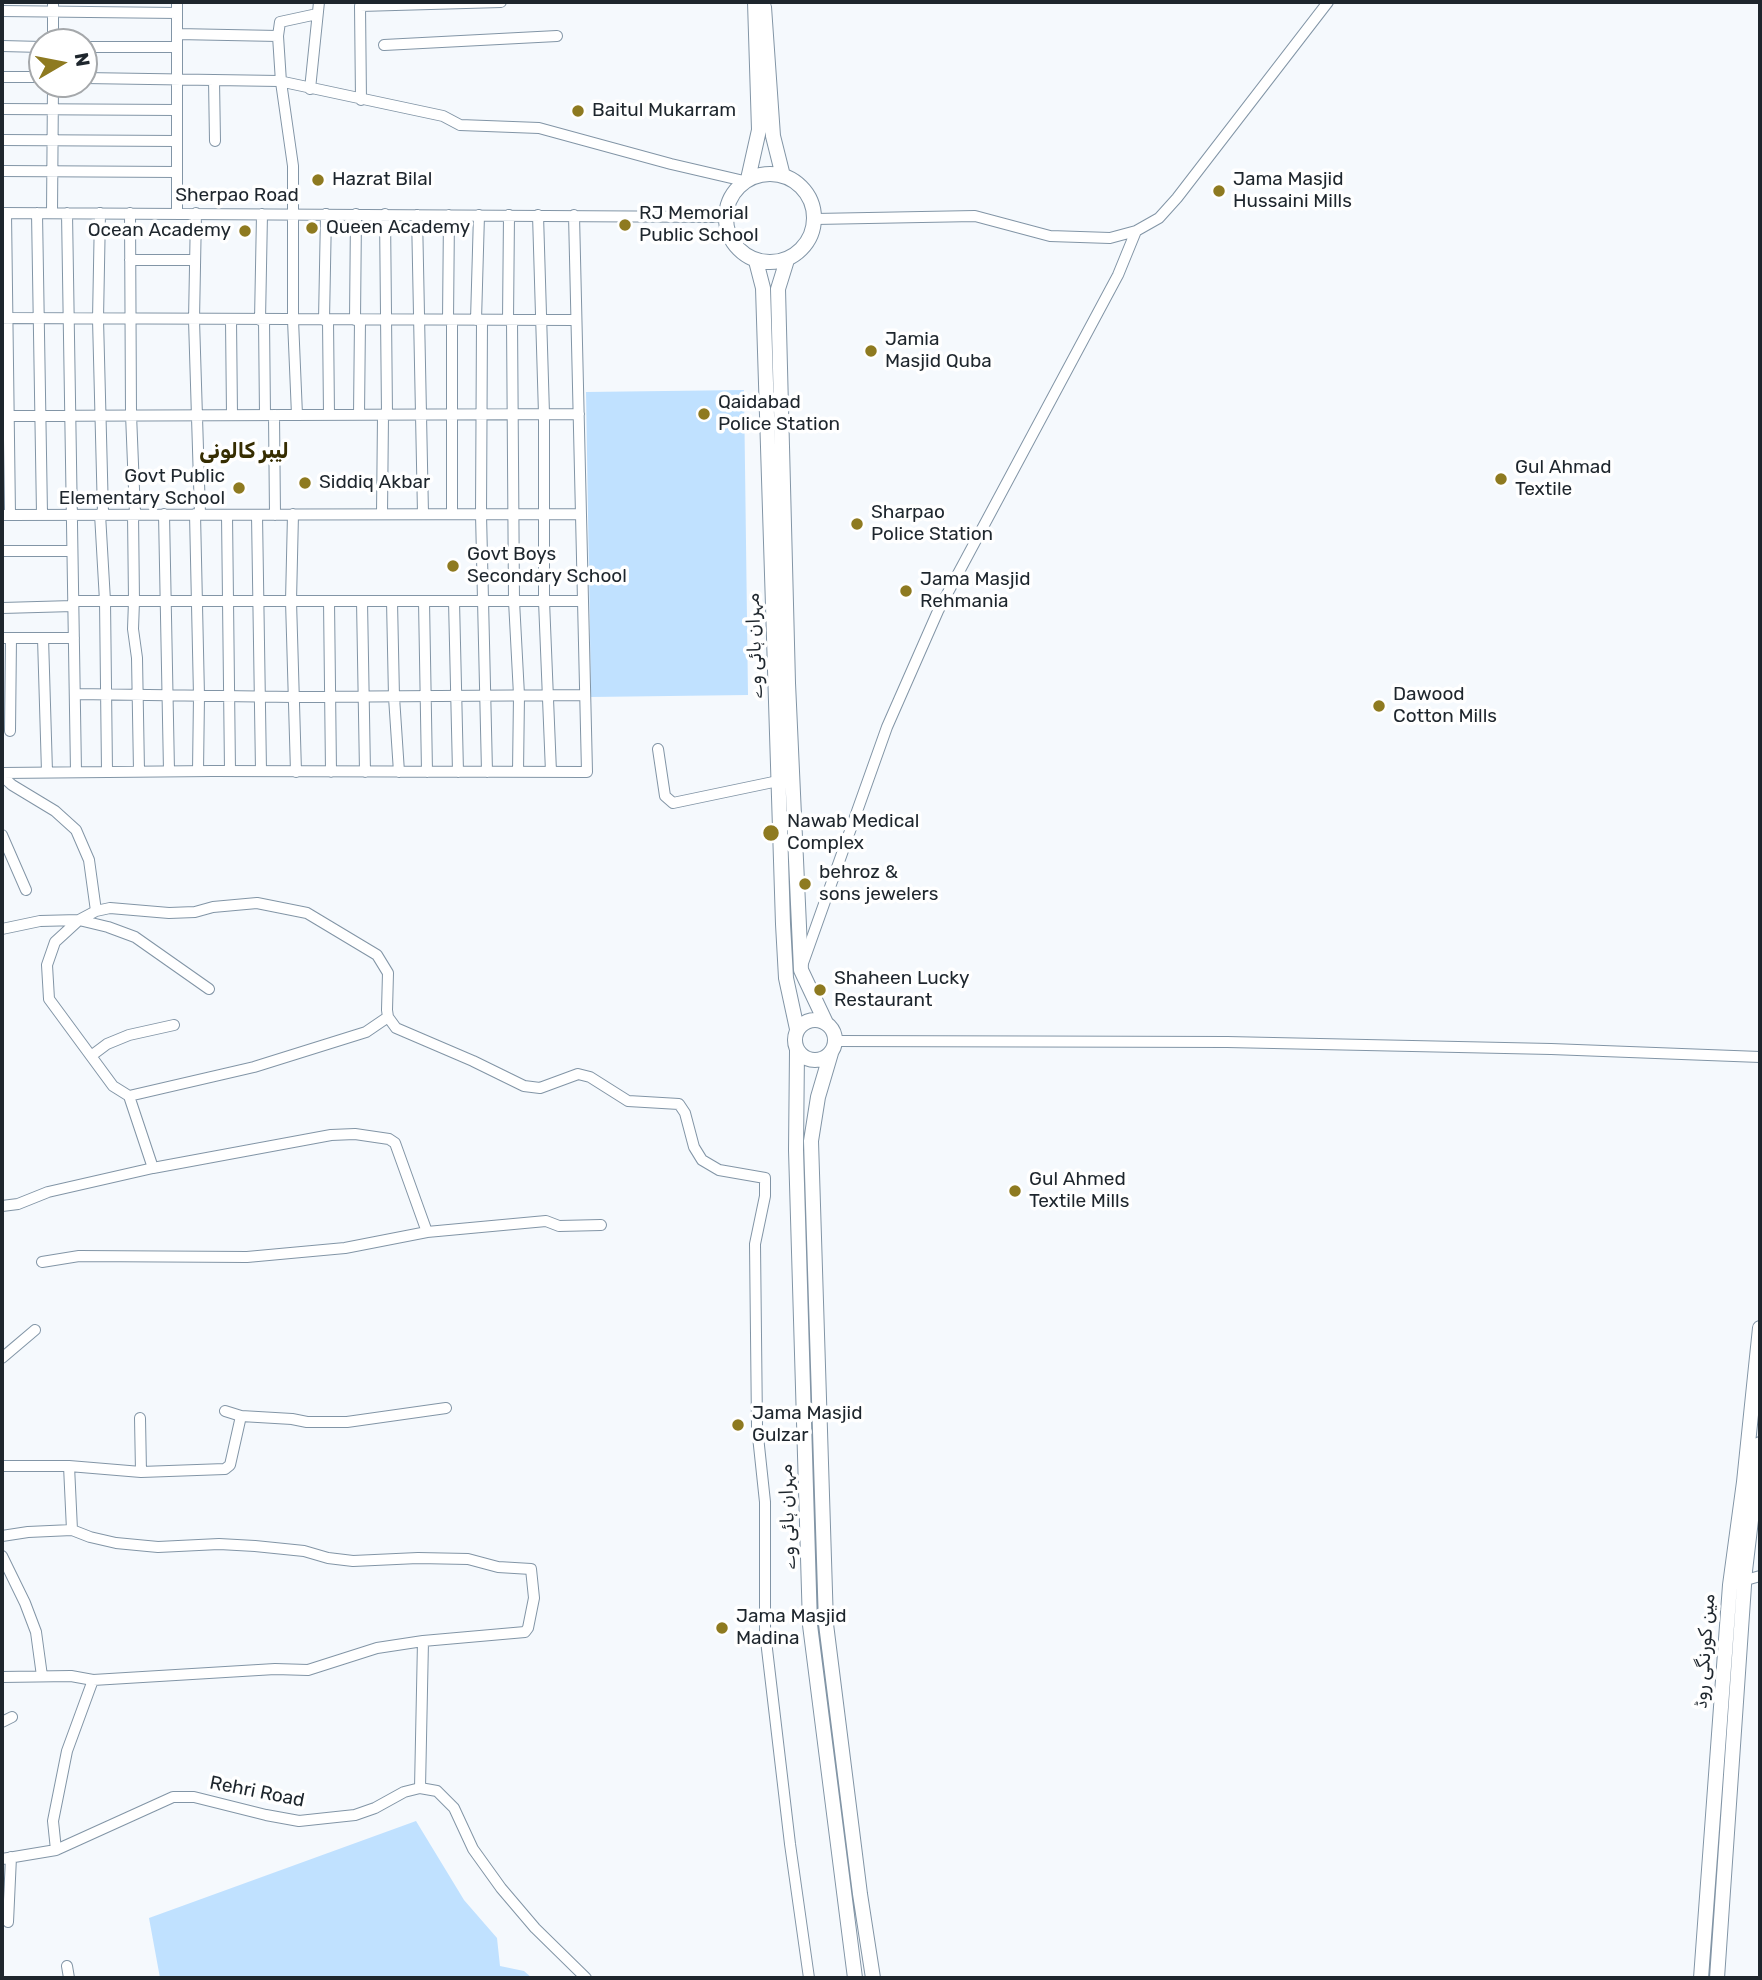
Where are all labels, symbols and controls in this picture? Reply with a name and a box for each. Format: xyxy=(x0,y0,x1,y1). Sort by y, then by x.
north arrow xyxy=(28,28,98,98)
text: N xyxy=(70,51,95,68)
place label: Baitul Mukarram xyxy=(592,100,736,122)
marker: Baitul Mukarram xyxy=(570,103,586,119)
place label: Hazrat Bilal xyxy=(332,169,432,191)
place label: Jama Masjid Hussaini Mills xyxy=(1233,169,1352,213)
marker: Hazrat Bilal xyxy=(310,172,326,188)
marker: Jama Masjid Hussaini Mills xyxy=(1211,183,1227,199)
street label: Sherpao Road xyxy=(175,185,299,207)
place label: RJ Memorial Public School xyxy=(639,203,759,247)
place label: Queen Academy xyxy=(326,217,470,239)
marker: RJ Memorial Public School xyxy=(617,217,633,233)
place label: Ocean Academy xyxy=(88,220,231,242)
marker: Queen Academy xyxy=(304,220,320,236)
marker: Ocean Academy xyxy=(237,223,253,239)
place label: Jamia Masjid Quba xyxy=(885,329,992,373)
marker: Jamia Masjid Quba xyxy=(863,343,879,359)
place label: Qaidabad Police Station xyxy=(718,392,840,436)
marker: Qaidabad Police Station xyxy=(696,406,712,422)
district label: لیبر کالونی xyxy=(199,439,289,465)
place label: Gul Ahmad Textile xyxy=(1515,457,1612,501)
place label: Govt Public Elementary School xyxy=(59,466,225,510)
marker: Gul Ahmad Textile xyxy=(1493,471,1509,487)
place label: Siddiq Akbar xyxy=(319,472,430,494)
marker: Siddiq Akbar xyxy=(297,475,313,491)
marker: Govt Public Elementary School xyxy=(231,480,247,496)
place label: Sharpao Police Station xyxy=(871,502,993,546)
marker: Sharpao Police Station xyxy=(849,516,865,532)
place label: Govt Boys Secondary School xyxy=(467,544,627,588)
marker: Govt Boys Secondary School xyxy=(445,558,461,574)
place label: Jama Masjid Rehmania xyxy=(920,569,1030,613)
marker: Jama Masjid Rehmania xyxy=(898,583,914,599)
street label: مہران ہائی وے xyxy=(742,592,768,700)
place label: Dawood Cotton Mills xyxy=(1393,684,1497,728)
marker: Dawood Cotton Mills xyxy=(1371,698,1387,714)
place label: Nawab Medical Complex xyxy=(787,811,919,855)
marker: Nawab Medical Complex xyxy=(761,823,781,843)
place label: behroz & sons jewelers xyxy=(819,862,938,906)
marker: behroz & sons jewelers xyxy=(797,876,813,892)
place label: Shaheen Lucky Restaurant xyxy=(834,968,970,1012)
marker: Shaheen Lucky Restaurant xyxy=(812,982,828,998)
place label: Gul Ahmed Textile Mills xyxy=(1029,1169,1129,1213)
marker: Gul Ahmed Textile Mills xyxy=(1007,1183,1023,1199)
place label: Jama Masjid Gulzar xyxy=(752,1403,862,1447)
marker: Jama Masjid Gulzar xyxy=(730,1417,746,1433)
street label: مہران ہائی وے xyxy=(775,1463,801,1571)
street label: مین کورنگی روڈ xyxy=(1690,1593,1720,1709)
place label: Jama Masjid Madina xyxy=(736,1606,846,1650)
marker: Jama Masjid Madina xyxy=(714,1620,730,1636)
street label: Rehri Road xyxy=(208,1772,306,1812)

